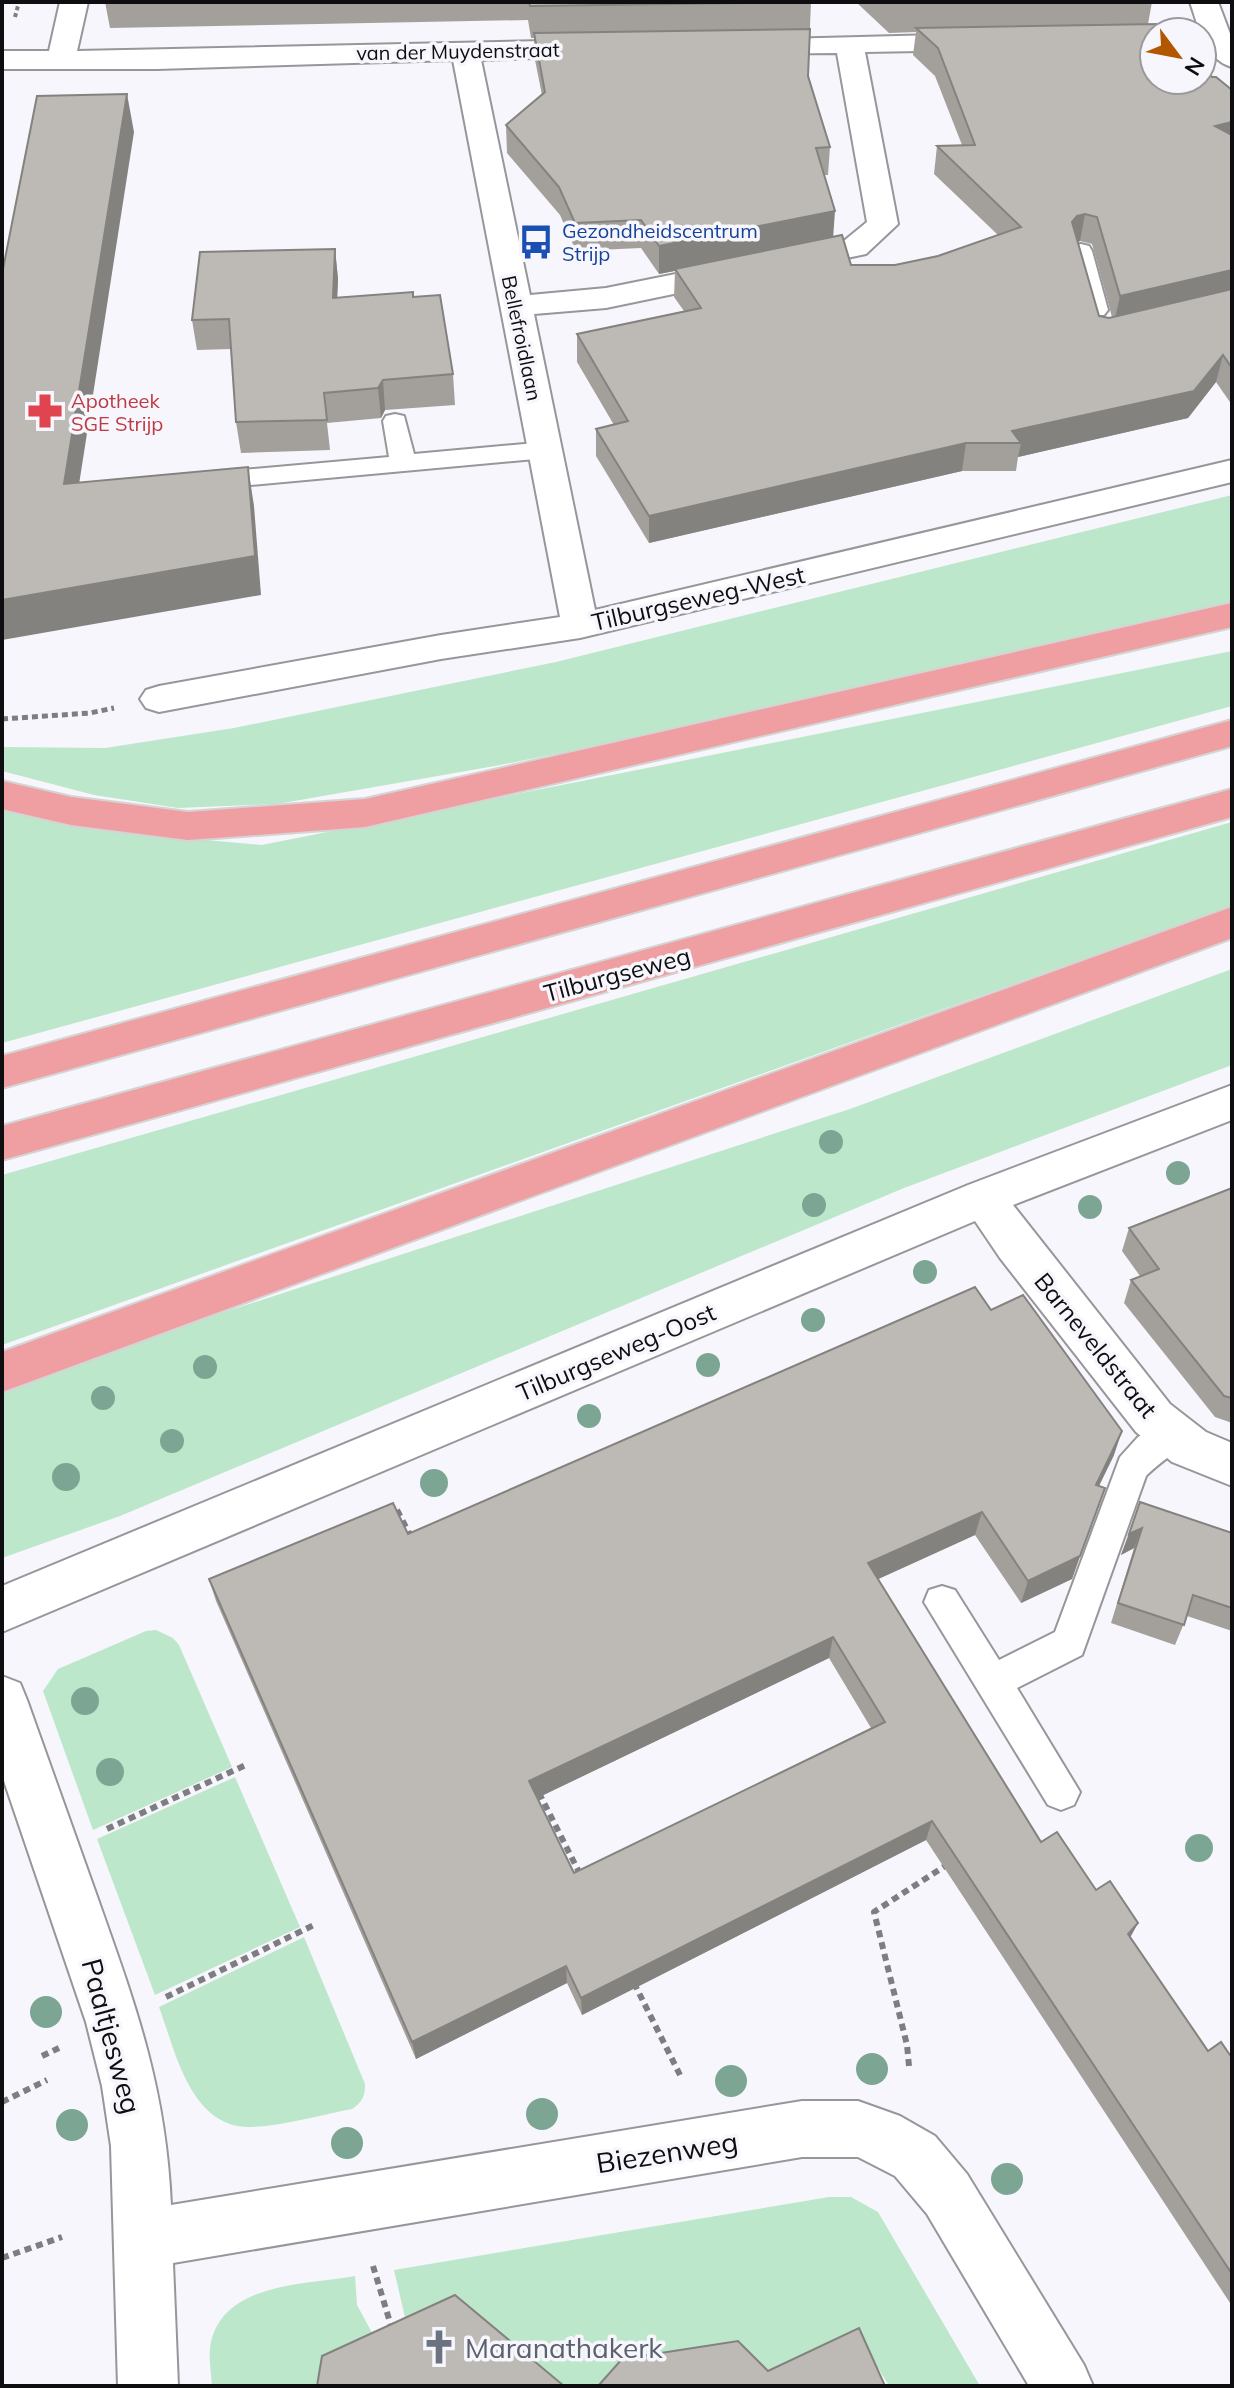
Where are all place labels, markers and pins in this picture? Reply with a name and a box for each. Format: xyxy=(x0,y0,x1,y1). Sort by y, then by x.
place label: Gezondheidscentrum Strijp xyxy=(562,218,758,266)
bus stop icon: Gezondheidscentrum Strijp xyxy=(517,223,555,261)
place label: Apotheek SGE Strijp xyxy=(71,388,163,436)
pharmacy icon: Apotheek SGE Strijp xyxy=(26,392,64,430)
church icon: Maranathakerk xyxy=(420,2328,458,2366)
place label: Maranathakerk xyxy=(465,2330,663,2365)

